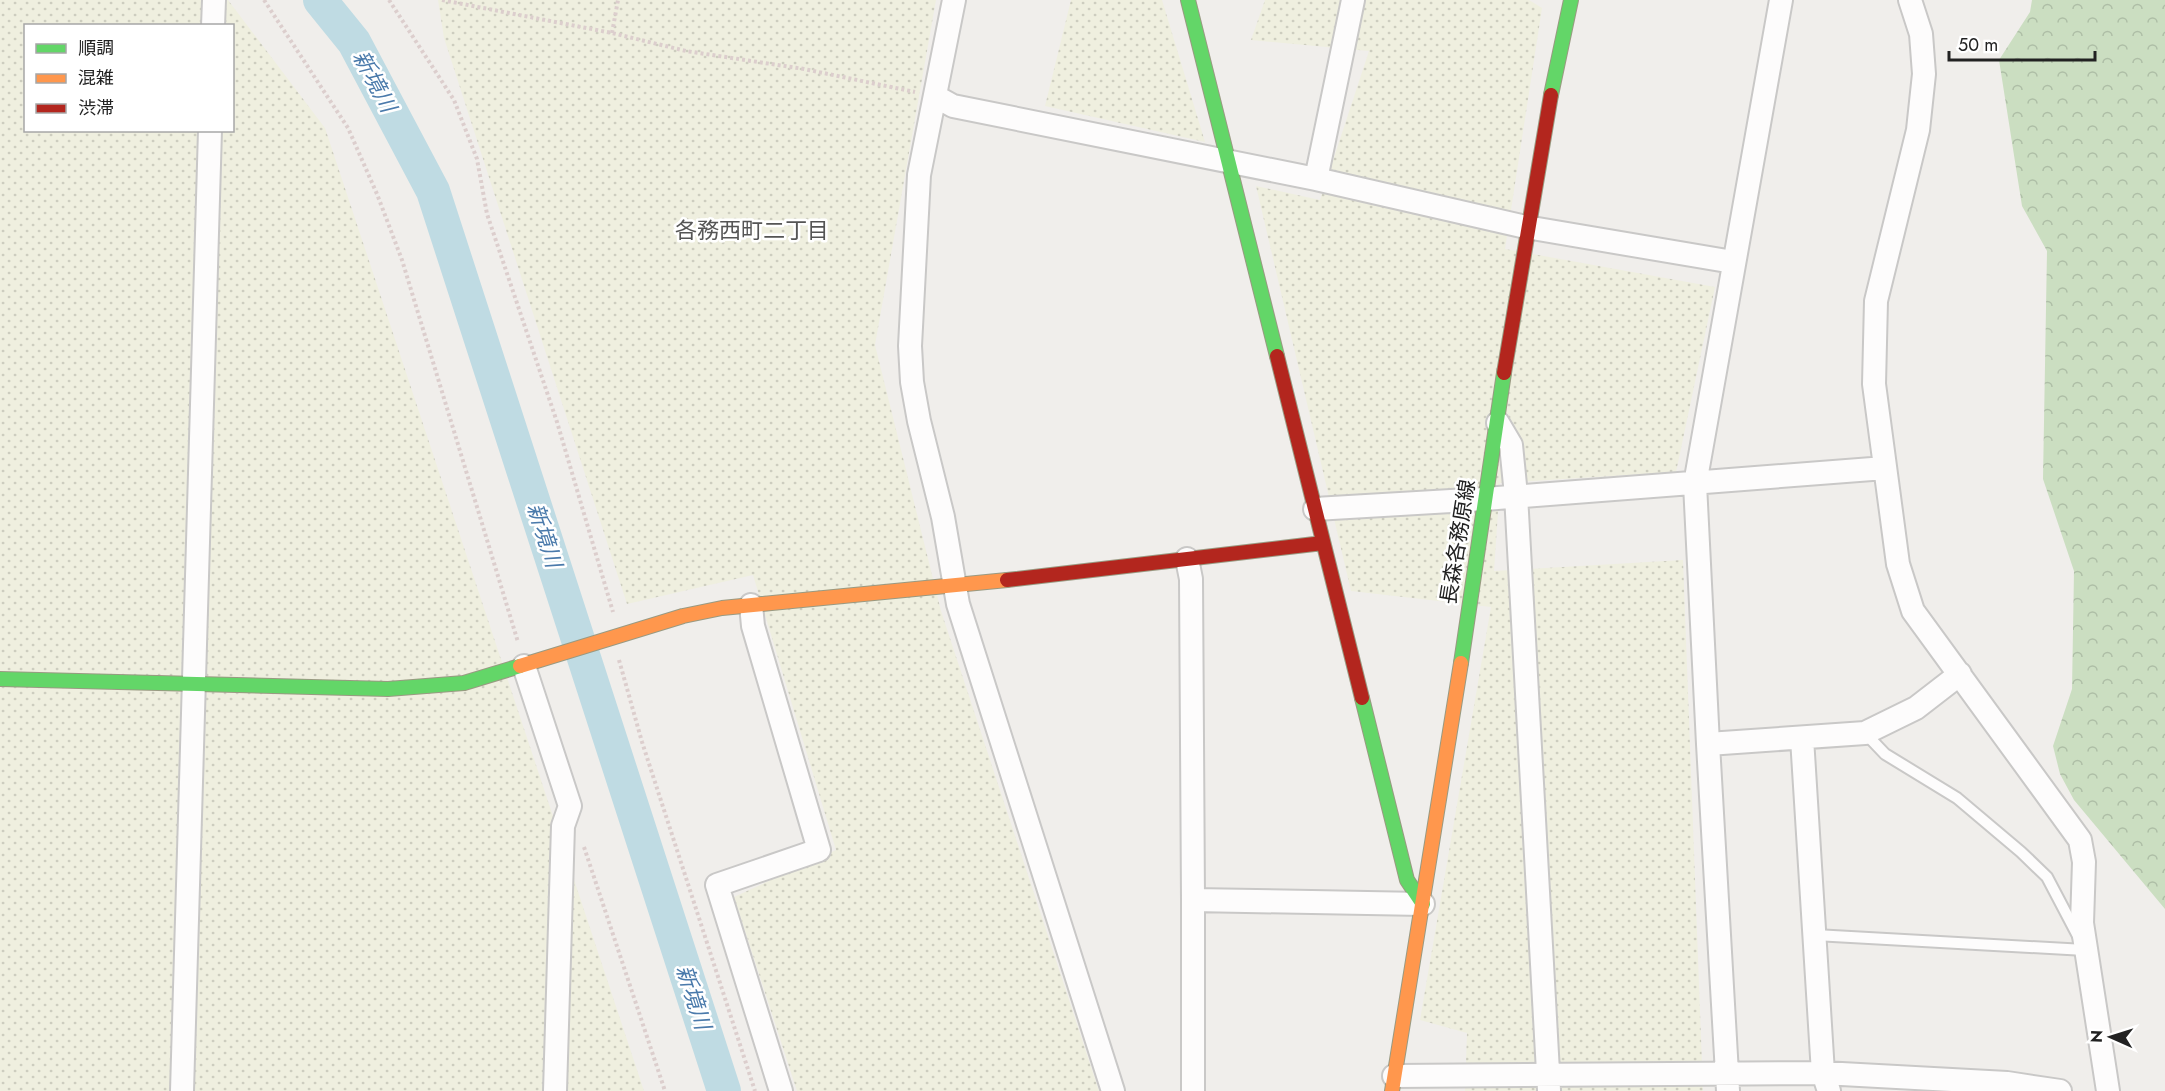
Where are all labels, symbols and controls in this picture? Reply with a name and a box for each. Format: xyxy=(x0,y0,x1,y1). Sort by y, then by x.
legend xyxy=(24,24,234,132)
scale bar xyxy=(1949,24,2094,62)
text: 50 m xyxy=(1958,32,1998,58)
text: 順調 xyxy=(78,35,114,61)
water label: 新境川 xyxy=(345,44,406,119)
text: 混雑 xyxy=(78,65,114,91)
text: 渋滞 xyxy=(78,95,114,121)
district label: 各務西町二丁目 xyxy=(675,214,829,246)
street label: 長森各務原線 xyxy=(1433,477,1483,607)
water label: 新境川 xyxy=(520,499,571,573)
water label: 新境川 xyxy=(669,961,720,1035)
north arrow xyxy=(2081,1007,2141,1067)
text: N xyxy=(2085,1029,2108,1043)

